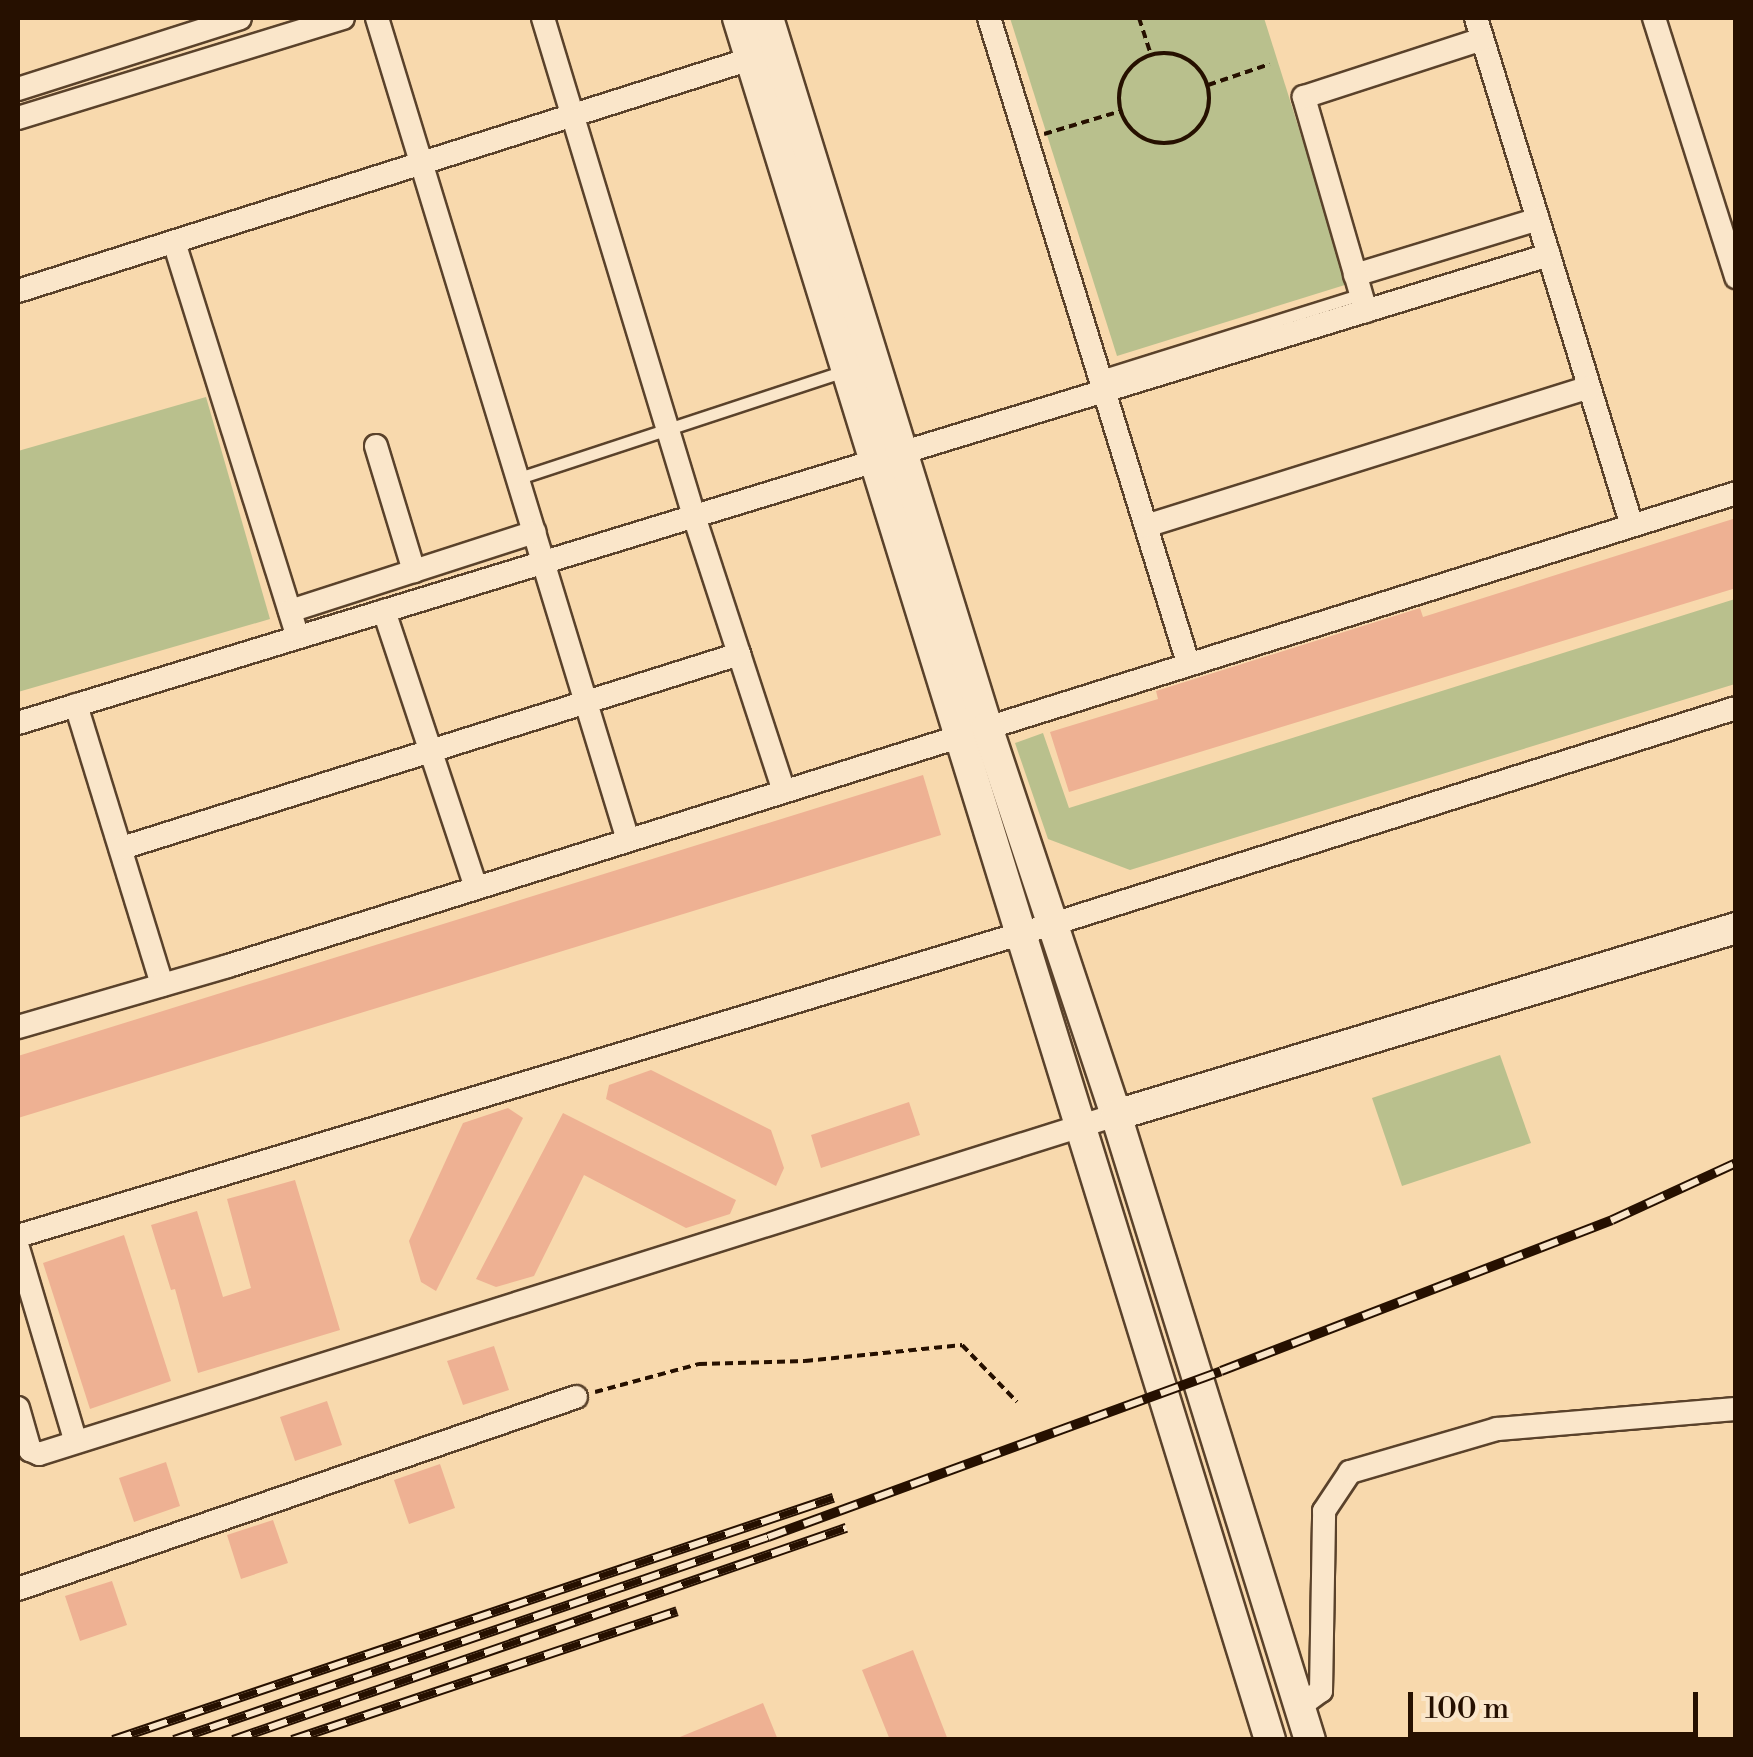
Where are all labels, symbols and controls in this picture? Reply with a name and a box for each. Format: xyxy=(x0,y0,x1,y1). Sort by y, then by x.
scale bar xyxy=(1413,1672,1703,1734)
text: 100 m xyxy=(1425,1690,1509,1728)

